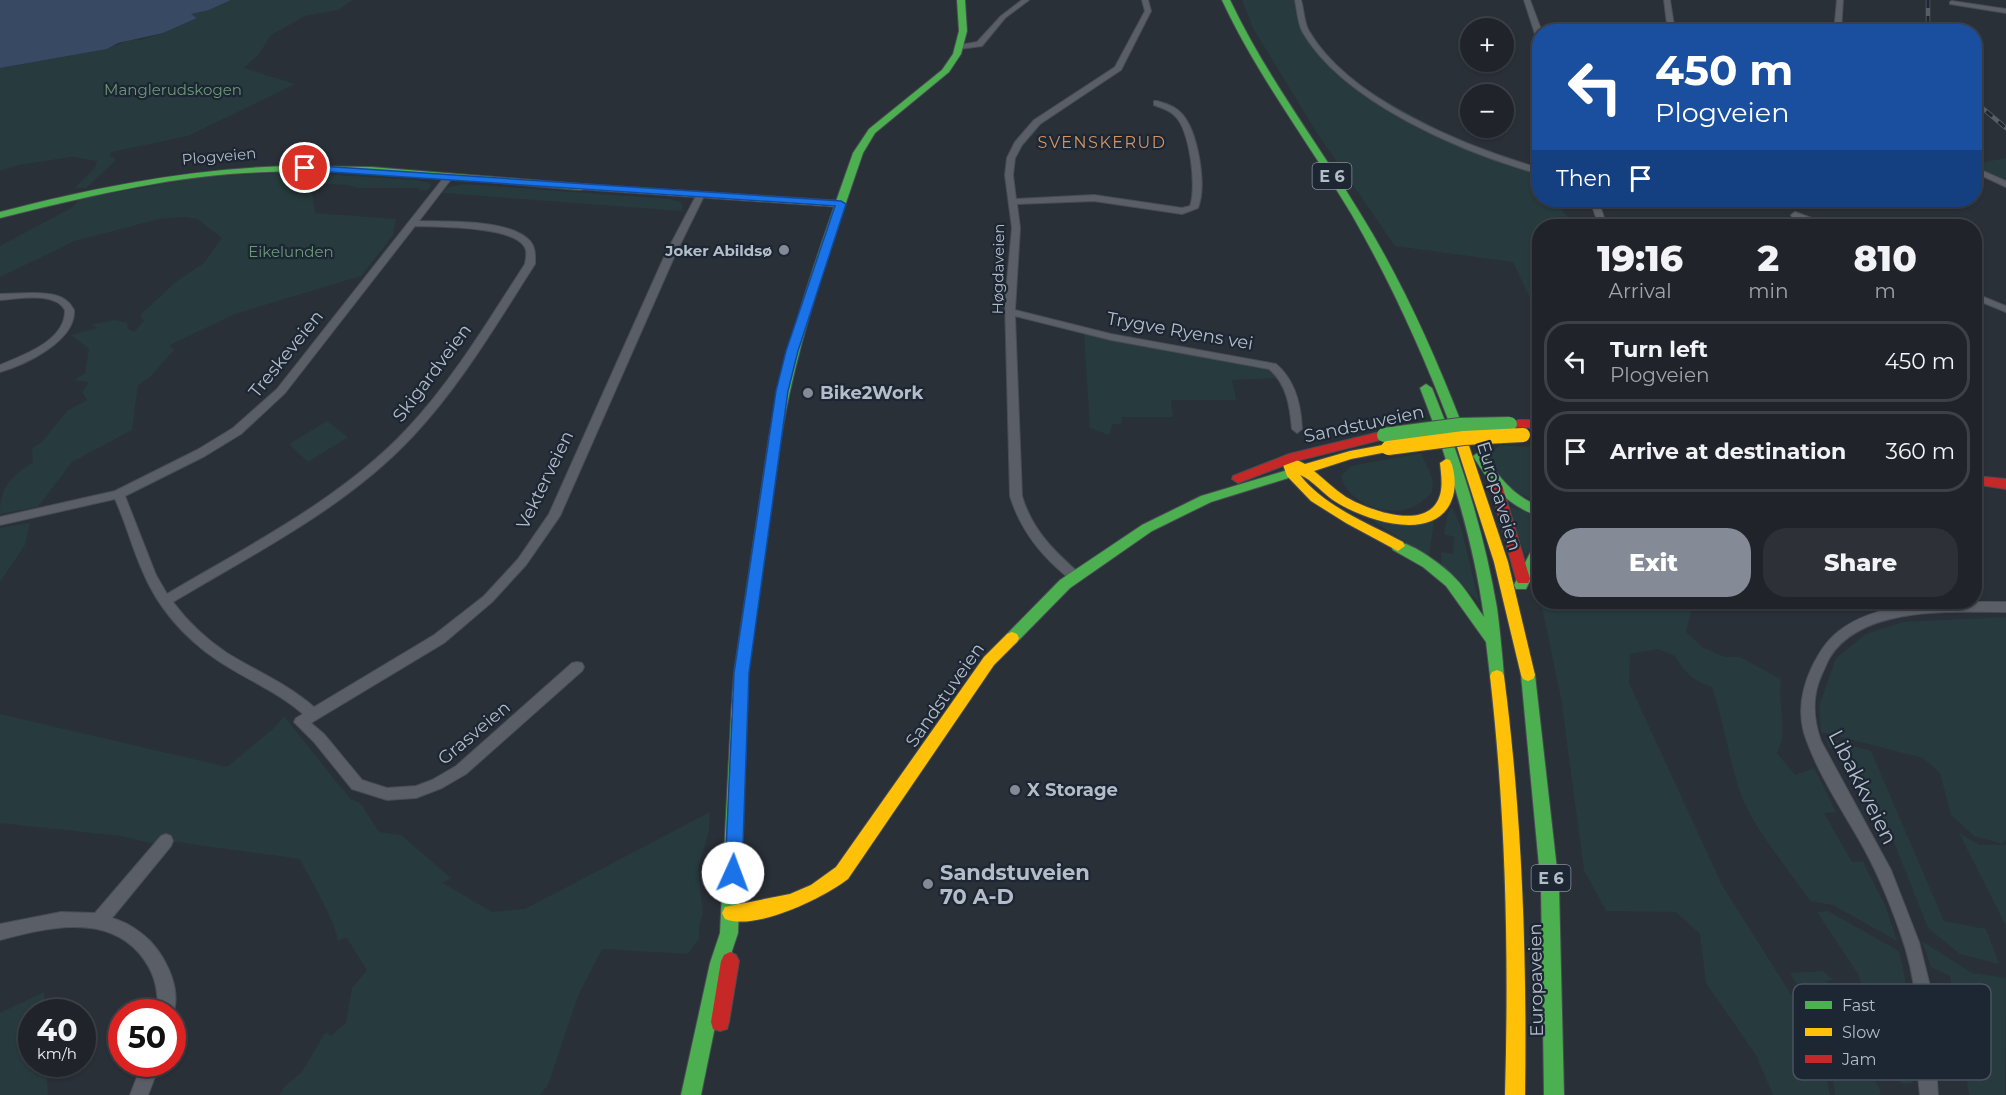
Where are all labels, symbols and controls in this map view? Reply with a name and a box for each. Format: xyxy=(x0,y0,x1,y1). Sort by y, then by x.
map controls xyxy=(1460,18,1514,138)
button: + xyxy=(1460,18,1514,72)
text: 450 m xyxy=(1655,44,1793,96)
icon: left xyxy=(1556,48,1634,126)
park label: Manglerudskogen xyxy=(104,80,242,99)
button: − xyxy=(1460,84,1514,138)
text: Plogveien xyxy=(1655,96,1789,129)
district label: SVENSKERUD xyxy=(1038,133,1166,152)
pin xyxy=(279,142,330,193)
street label: Plogveien xyxy=(181,143,257,169)
icon: arrive xyxy=(288,151,321,184)
icon: arrive xyxy=(1624,162,1657,195)
road number: E 6 xyxy=(1312,163,1352,189)
text: Then xyxy=(1556,165,1612,192)
street label: Høgdaveien xyxy=(988,223,1008,315)
text: 19:16 xyxy=(1597,236,1683,280)
text: 2 xyxy=(1758,236,1779,280)
text: 810 xyxy=(1854,236,1917,280)
place label: Joker Abildsø xyxy=(664,241,772,260)
park label: Eikelunden xyxy=(248,242,334,261)
marker: Joker Abildsø xyxy=(777,243,791,257)
text: Arrival xyxy=(1609,279,1672,303)
text: min xyxy=(1748,279,1788,303)
text: m xyxy=(1875,279,1896,303)
street label: Treskeveien xyxy=(244,306,328,402)
street label: Trygve Ryens vei xyxy=(1105,307,1255,355)
street label: Skigardveien xyxy=(388,320,476,426)
text: Turn left xyxy=(1610,336,1708,363)
icon: left xyxy=(1559,345,1592,378)
text: 450 m xyxy=(1884,348,1955,375)
text: Plogveien xyxy=(1610,363,1710,387)
place label: Bike2Work xyxy=(820,382,924,404)
marker: Bike2Work xyxy=(801,386,815,400)
street label: Sandstuveien xyxy=(1302,401,1426,447)
street label: Vekterveien xyxy=(512,427,578,533)
icon: arrive xyxy=(1559,435,1592,468)
text: Arrive at destination xyxy=(1610,438,1846,465)
text: 360 m xyxy=(1886,438,1955,465)
street label: Europaveien xyxy=(1472,439,1526,553)
button: Exit xyxy=(1556,528,1751,597)
button: Share xyxy=(1763,528,1958,597)
street label: Sandstuveien xyxy=(901,639,989,751)
street label: Grasveien xyxy=(433,696,515,770)
street label: Libakkveien xyxy=(1823,725,1903,849)
place label: X Storage xyxy=(1027,779,1118,801)
marker: X Storage xyxy=(1008,783,1022,797)
position arrow xyxy=(701,841,765,905)
place label: Sandstuveien 70 A-D xyxy=(940,860,1090,909)
road number: E 6 xyxy=(1532,865,1570,891)
marker: Sandstuveien 70 A-D xyxy=(921,877,935,891)
street label: Europaveien xyxy=(1524,923,1548,1037)
legend xyxy=(1793,984,1991,1080)
text: Fast xyxy=(1842,996,1876,1015)
speed limit sign: 50 xyxy=(108,999,186,1077)
text: 40 xyxy=(36,1012,78,1049)
text: Slow xyxy=(1842,1023,1880,1042)
text: km/h xyxy=(37,1044,77,1063)
text: Jam xyxy=(1841,1050,1876,1069)

